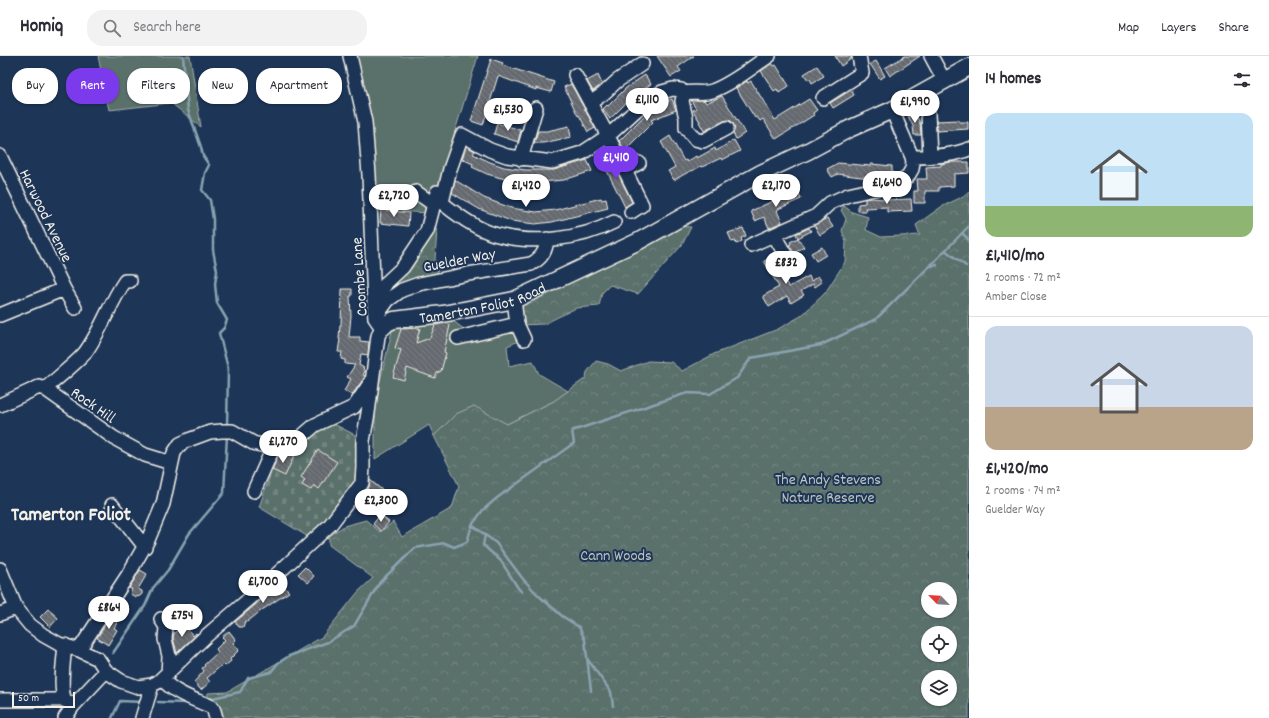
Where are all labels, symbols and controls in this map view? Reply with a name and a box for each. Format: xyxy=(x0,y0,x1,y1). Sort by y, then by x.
search box xyxy=(87,10,367,46)
text: Homiq xyxy=(20,14,63,41)
icon: search xyxy=(101,17,123,39)
text: Search here xyxy=(133,17,201,39)
text: Map xyxy=(1118,18,1139,38)
text: Layers xyxy=(1161,18,1196,38)
text: Share xyxy=(1218,18,1249,38)
chip: Buy xyxy=(12,68,58,104)
chip: Rent xyxy=(66,68,119,104)
chip: Filters xyxy=(127,68,190,104)
chip: New xyxy=(198,68,248,104)
chip: Apartment xyxy=(256,68,342,104)
text: 14 homes xyxy=(985,68,1041,92)
icon: filters xyxy=(1231,69,1253,91)
pin: £1,110 xyxy=(614,88,680,122)
pin: £1,990 xyxy=(882,90,948,124)
text: £1,110 xyxy=(635,91,659,110)
text: £1,990 xyxy=(900,93,930,112)
pin: £1,530 xyxy=(475,98,541,132)
text: £1,530 xyxy=(493,101,523,120)
icon: home xyxy=(1083,139,1155,211)
pin: £1,410 xyxy=(583,146,649,180)
text: £1,410 xyxy=(602,149,630,168)
street label: Harwood Avenue xyxy=(12,166,77,267)
pin: £1,640 xyxy=(854,171,920,205)
pin: £1,420 xyxy=(493,174,559,208)
pin: £2,170 xyxy=(743,174,809,208)
text: £1,640 xyxy=(872,174,902,193)
text: £1,420 xyxy=(511,177,541,196)
text: £2,170 xyxy=(761,177,791,196)
pin: £2,720 xyxy=(361,184,427,218)
text: £2,720 xyxy=(378,187,410,206)
street label: Coombe Lane xyxy=(346,236,375,317)
street label: Guelder Way xyxy=(421,243,498,280)
text: £1,410/mo xyxy=(985,245,1045,269)
pin: £832 xyxy=(762,251,810,285)
text: £832 xyxy=(774,254,798,273)
text: 2 rooms · 72 m² xyxy=(985,269,1061,288)
street label: Tamerton Foliot Road xyxy=(418,278,550,331)
text: Amber Close xyxy=(985,288,1047,307)
icon: home xyxy=(1083,352,1155,424)
street label: Rock Hill xyxy=(65,382,120,430)
pin: £1,270 xyxy=(250,430,316,464)
text: £1,270 xyxy=(268,433,298,452)
text: £1,420/mo xyxy=(985,458,1048,482)
park label: The Andy Stevens Nature Reserve xyxy=(775,469,881,510)
text: 2 rooms · 74 m² xyxy=(985,482,1060,501)
pin: £2,300 xyxy=(348,489,414,523)
text: £2,300 xyxy=(364,492,398,511)
text: Guelder Way xyxy=(985,501,1044,520)
district label: Tamerton Foliot xyxy=(11,502,132,530)
park label: Cann Woods xyxy=(580,545,652,568)
pin: £1,700 xyxy=(230,570,296,604)
text: £1,700 xyxy=(248,573,278,592)
north arrow xyxy=(921,582,957,618)
map controls xyxy=(921,582,957,706)
pin: £864 xyxy=(85,596,133,630)
text: £864 xyxy=(97,599,121,618)
pin: £754 xyxy=(158,604,206,638)
text: £754 xyxy=(171,607,193,626)
button: locate xyxy=(921,626,957,662)
button: layers xyxy=(921,670,957,706)
scale bar xyxy=(12,690,75,709)
text: 50 m xyxy=(18,691,39,707)

